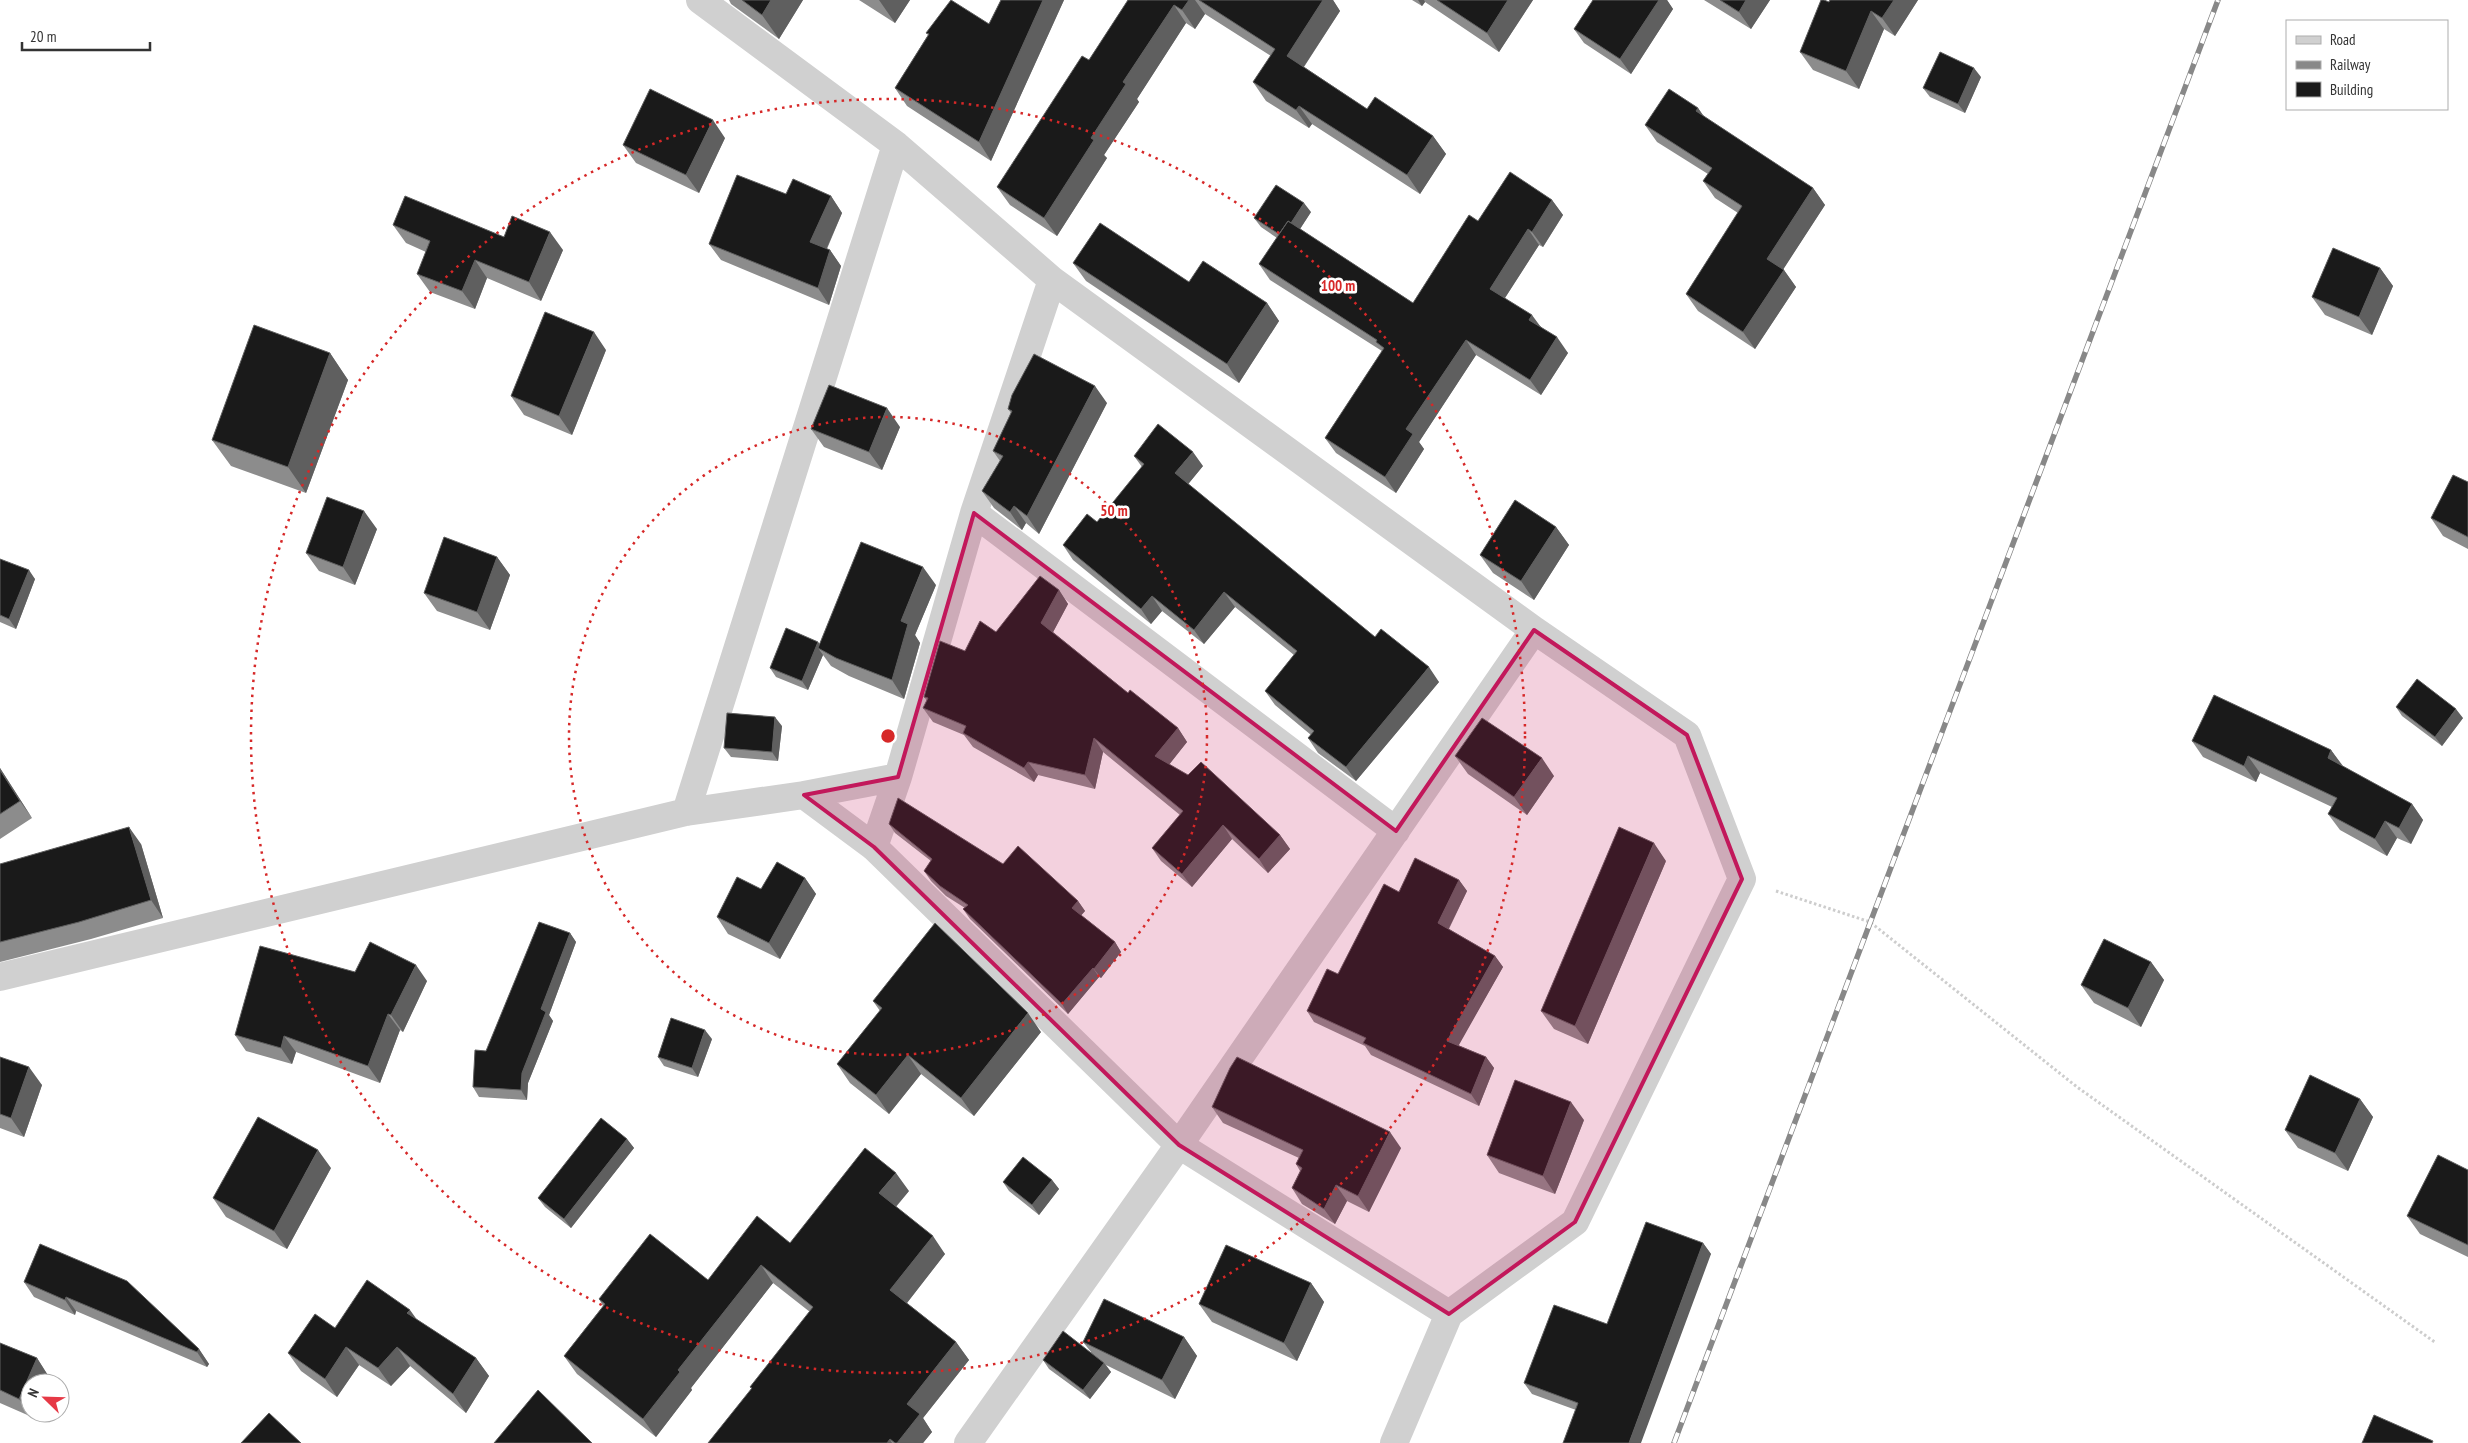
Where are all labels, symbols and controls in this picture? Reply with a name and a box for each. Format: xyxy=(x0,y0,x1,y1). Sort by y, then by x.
scale bar xyxy=(22,20,150,52)
legend xyxy=(2286,20,2448,110)
text: 20 m xyxy=(30,27,56,46)
text: Road xyxy=(2330,30,2356,49)
text: Railway xyxy=(2330,55,2371,74)
text: Building xyxy=(2330,80,2373,99)
text: 100 m xyxy=(1321,276,1355,295)
text: 50 m xyxy=(1100,501,1128,520)
centre of rings xyxy=(879,727,897,745)
north arrow xyxy=(20,1373,70,1423)
text: N xyxy=(23,1386,43,1400)

